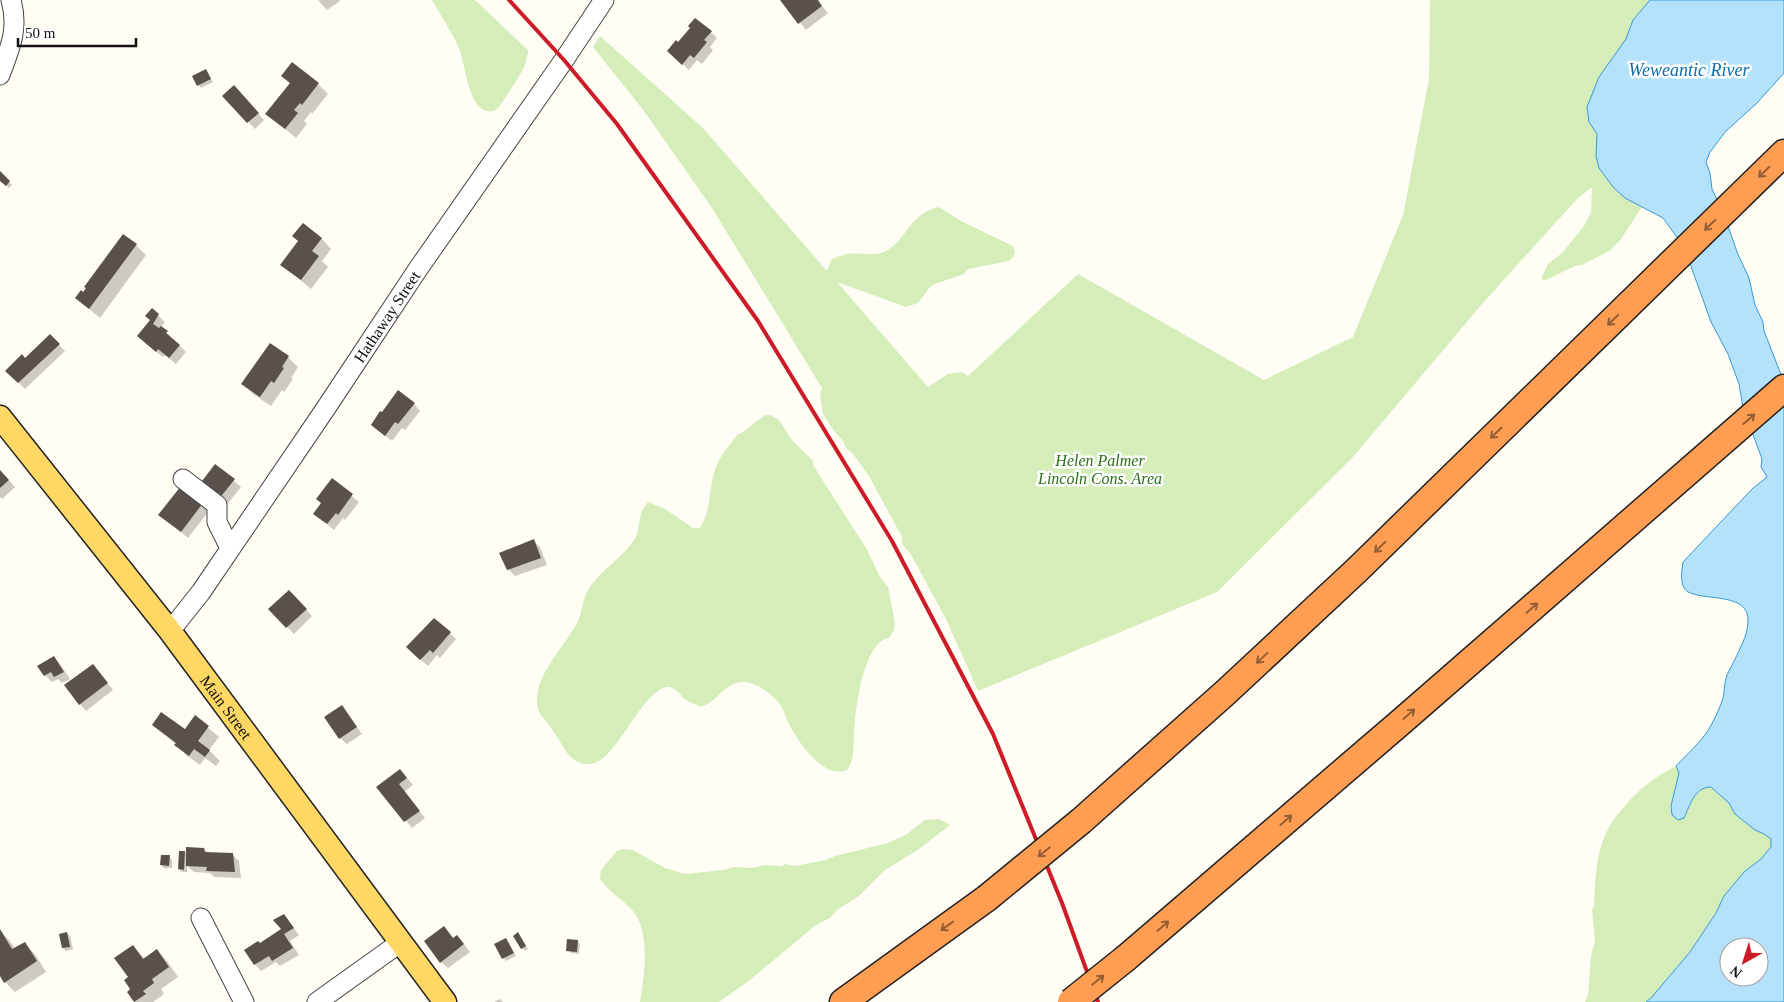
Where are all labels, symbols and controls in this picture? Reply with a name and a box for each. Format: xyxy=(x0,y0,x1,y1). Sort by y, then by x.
scale bar xyxy=(18,15,135,47)
text: 50 m xyxy=(25,25,56,41)
water label: Weweantic River xyxy=(1629,60,1750,80)
one-way arrow xyxy=(1758,166,1771,178)
one-way arrow xyxy=(1704,219,1716,231)
street label: Hathaway Street xyxy=(351,267,424,366)
one-way arrow xyxy=(1606,314,1619,326)
one-way arrow xyxy=(1742,413,1755,424)
one-way arrow xyxy=(1490,427,1503,439)
park label: Helen Palmer Lincoln Cons. Area xyxy=(1037,452,1162,487)
one-way arrow xyxy=(1374,541,1387,553)
one-way arrow xyxy=(1525,603,1538,614)
one-way arrow xyxy=(1256,652,1268,664)
street label: Main Street xyxy=(197,672,256,743)
one-way arrow xyxy=(1403,709,1416,720)
one-way arrow xyxy=(1279,815,1292,826)
one-way arrow xyxy=(1037,846,1050,857)
one-way arrow xyxy=(1156,920,1169,932)
one-way arrow xyxy=(941,921,955,931)
north arrow xyxy=(1719,937,1769,987)
text: N xyxy=(1727,963,1745,981)
one-way arrow xyxy=(1091,974,1104,985)

